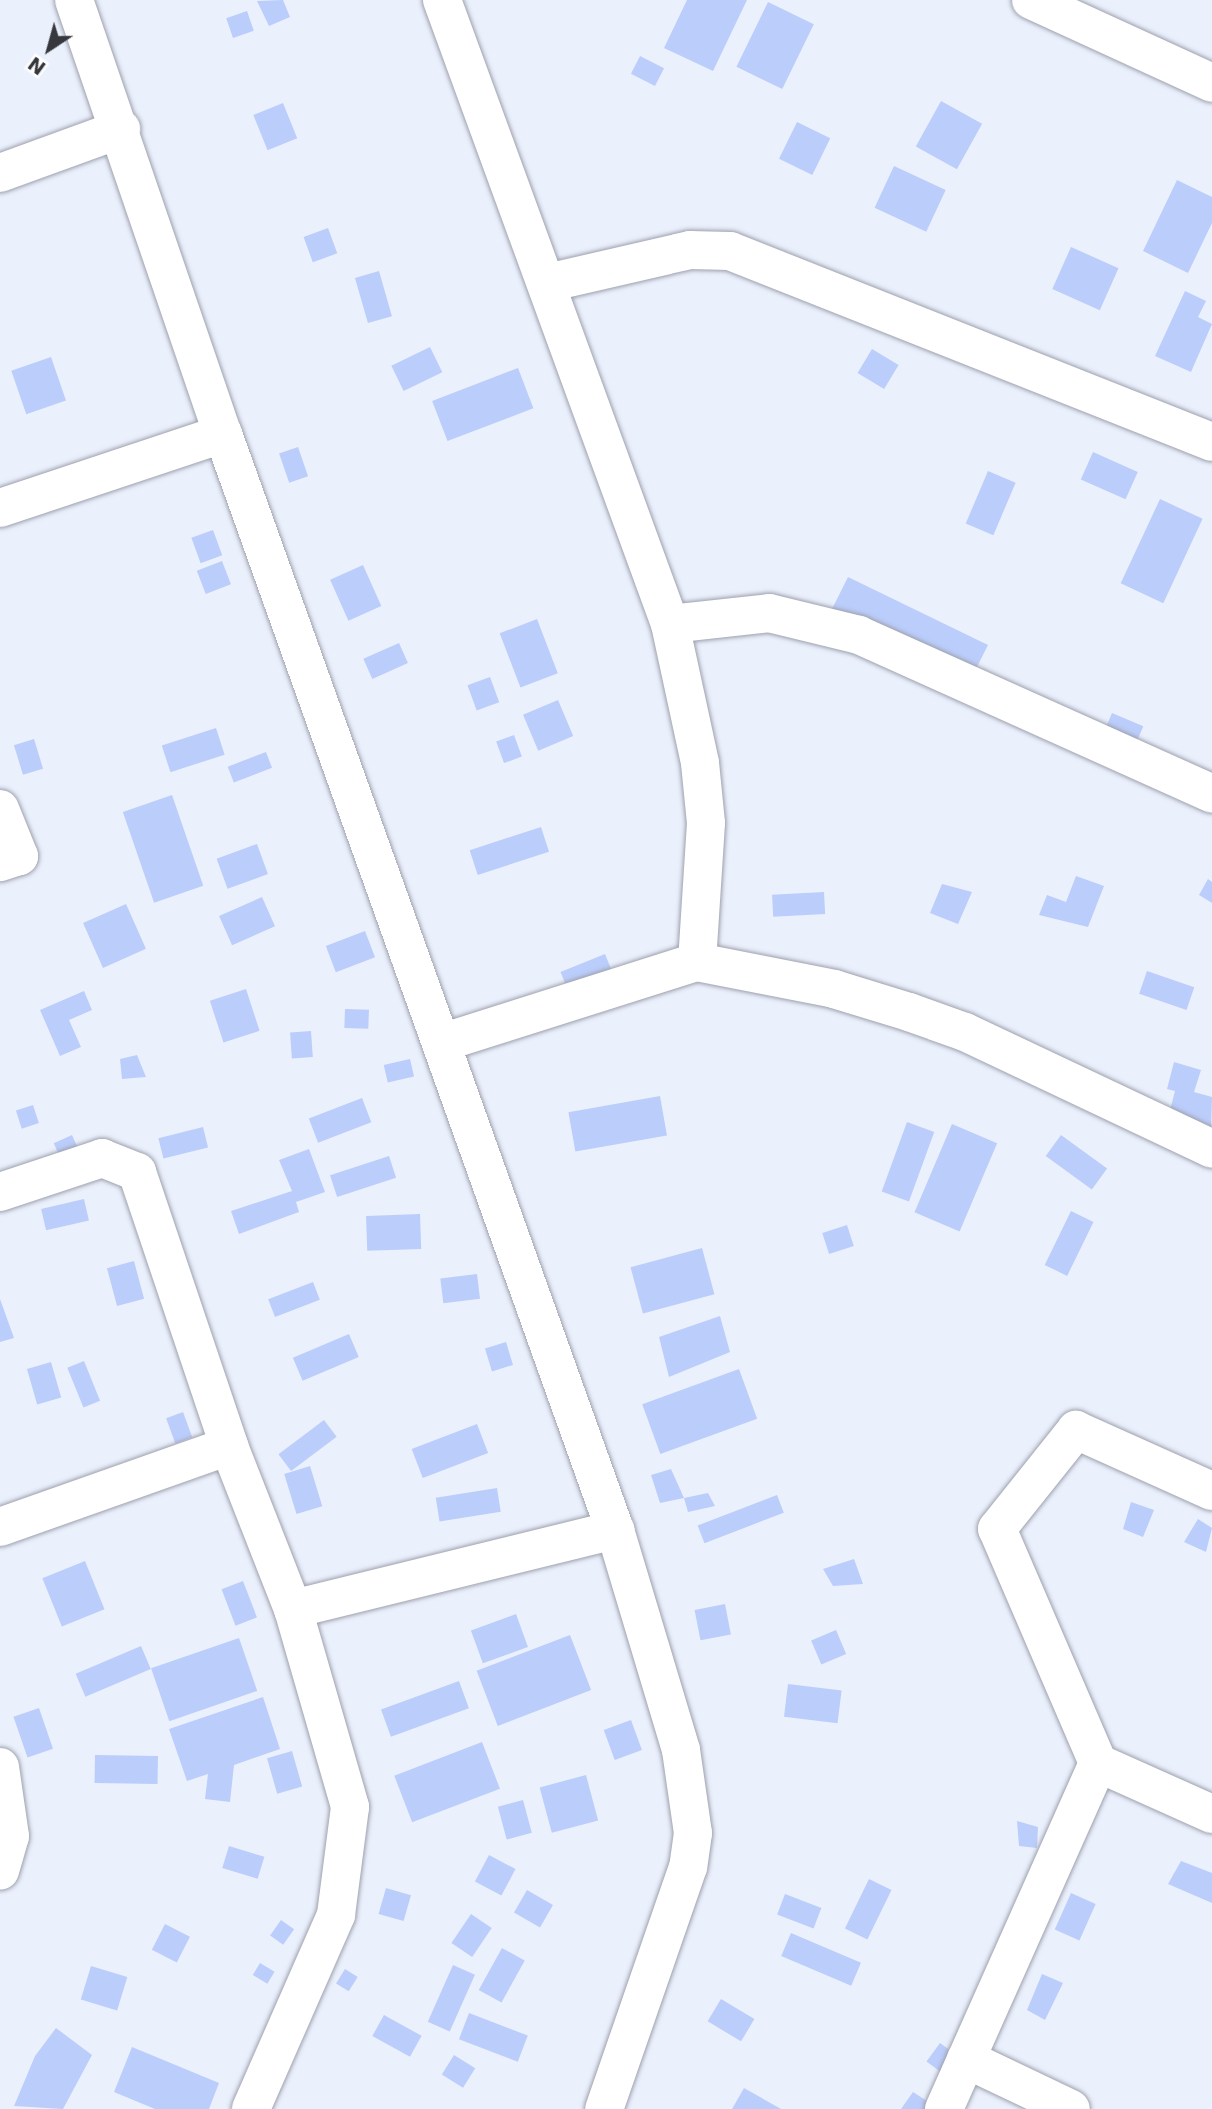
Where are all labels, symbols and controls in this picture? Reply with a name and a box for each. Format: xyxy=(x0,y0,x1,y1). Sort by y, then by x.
north arrow xyxy=(14,14,84,84)
text: N xyxy=(24,52,50,80)

